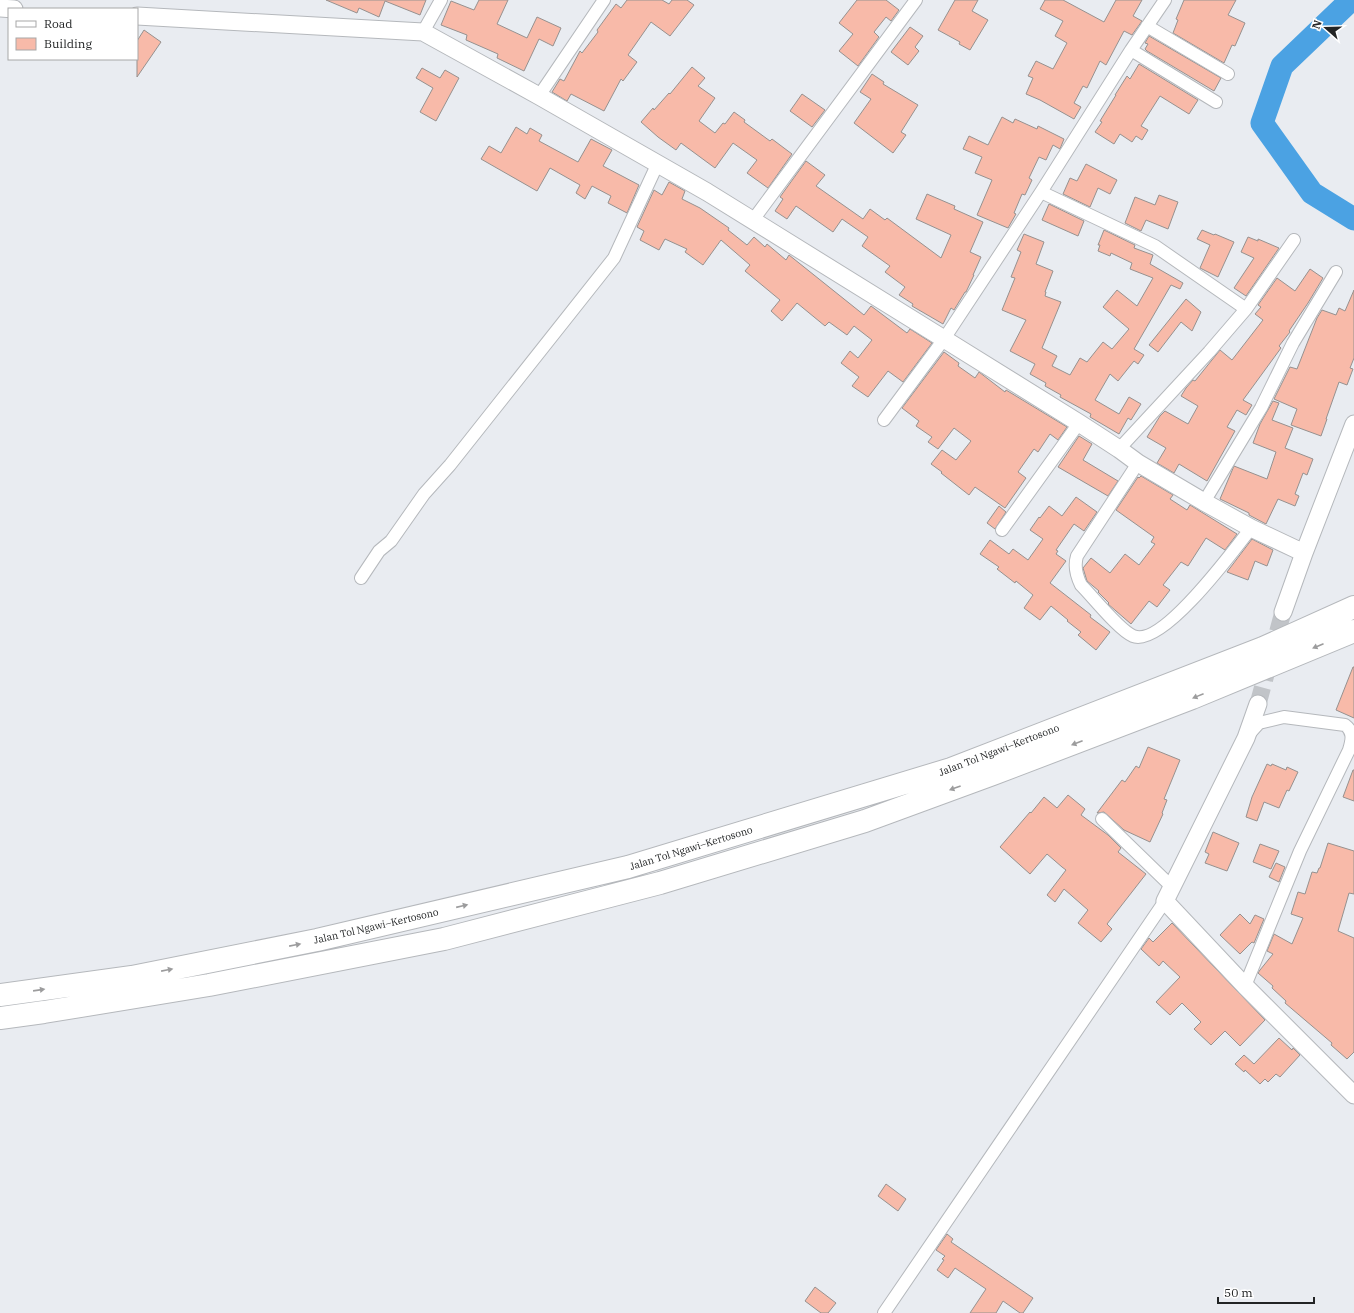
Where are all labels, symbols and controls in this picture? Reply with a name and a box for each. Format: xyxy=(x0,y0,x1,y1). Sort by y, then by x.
legend xyxy=(8,8,138,60)
north arrow xyxy=(1306,8,1346,48)
text: Road xyxy=(44,16,73,31)
text: N xyxy=(1309,18,1325,31)
text: Building xyxy=(44,36,92,51)
one-way arrow xyxy=(1312,643,1324,650)
one-way arrow xyxy=(1192,693,1204,699)
street label: Jalan Tol Ngawi–Kertosono xyxy=(937,721,1061,779)
one-way arrow xyxy=(1070,740,1082,746)
one-way arrow xyxy=(948,786,960,792)
street label: Jalan Tol Ngawi–Kertosono xyxy=(628,823,754,873)
one-way arrow xyxy=(456,903,468,909)
street label: Jalan Tol Ngawi–Kertosono xyxy=(312,905,440,947)
one-way arrow xyxy=(288,941,301,947)
one-way arrow xyxy=(161,967,173,973)
one-way arrow xyxy=(33,987,45,993)
scale bar xyxy=(1218,1279,1314,1305)
text: 50 m xyxy=(1224,1285,1253,1300)

